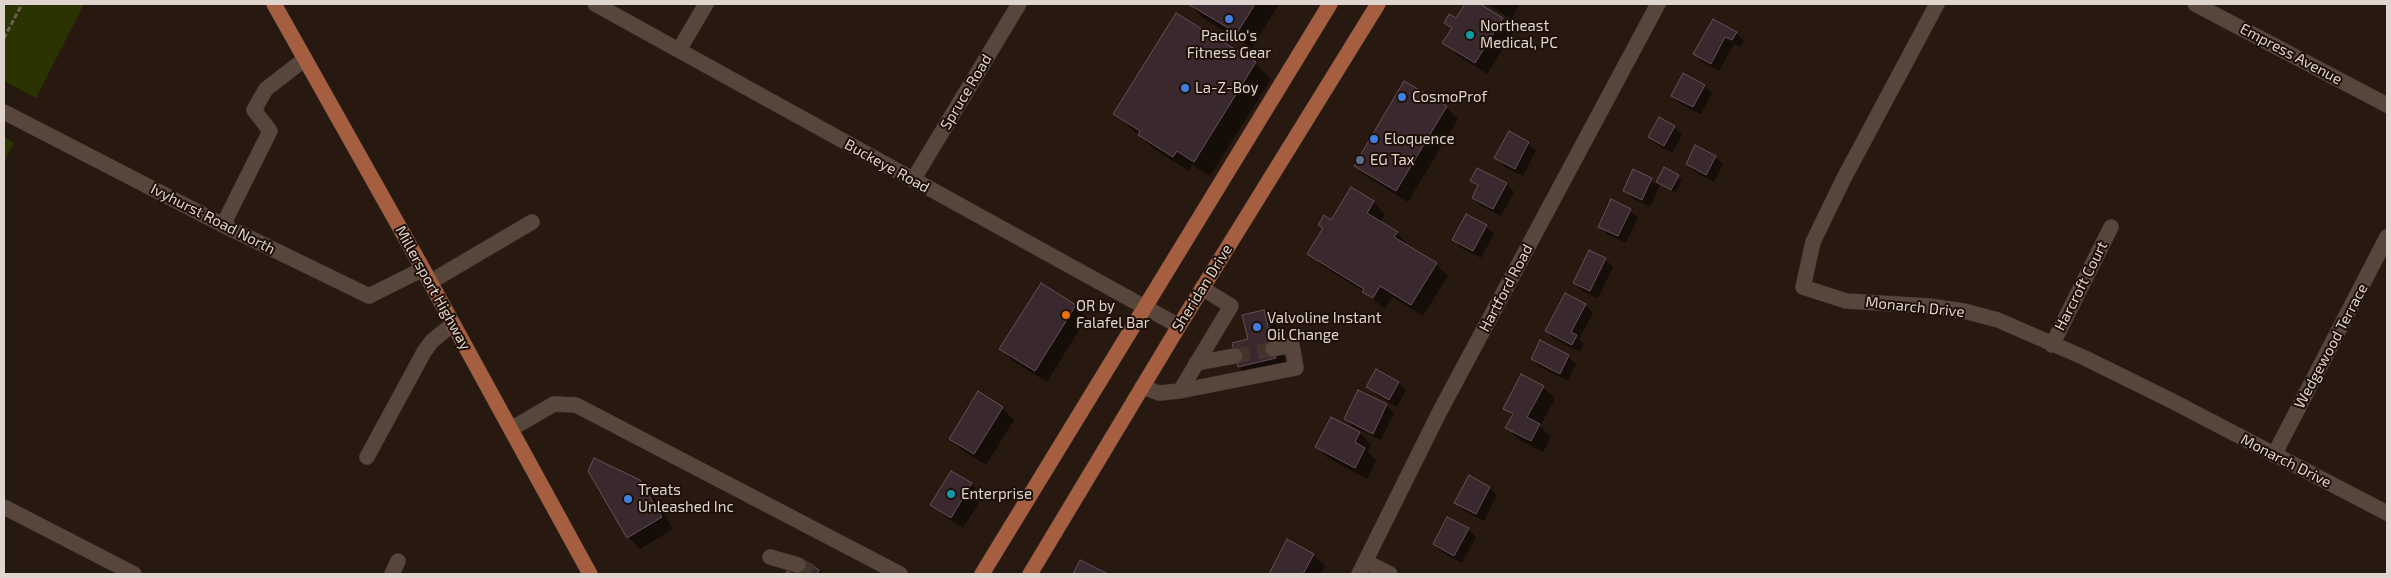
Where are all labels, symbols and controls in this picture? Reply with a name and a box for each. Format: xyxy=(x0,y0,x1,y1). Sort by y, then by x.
marker: Pacillo's Fitness Gear xyxy=(1223,13,1235,25)
place label: Northeast Medical, PC xyxy=(1480,17,1558,52)
street label: Empress Avenue xyxy=(2237,20,2345,88)
place label: Pacillo's Fitness Gear xyxy=(1187,27,1271,62)
marker: Northeast Medical, PC xyxy=(1464,29,1476,41)
street label: Spruce Road xyxy=(936,51,996,133)
place label: La-Z-Boy xyxy=(1195,79,1258,97)
marker: La-Z-Boy xyxy=(1179,82,1191,94)
place label: CosmoProf xyxy=(1412,88,1487,106)
marker: CosmoProf xyxy=(1396,91,1408,103)
place label: Eloquence xyxy=(1384,130,1455,148)
marker: Eloquence xyxy=(1368,133,1380,145)
street label: Buckeye Road xyxy=(841,135,933,197)
place label: EG Tax xyxy=(1370,151,1415,169)
marker: EG Tax xyxy=(1354,154,1366,166)
street label: Ivyhurst Road North xyxy=(148,180,278,258)
street label: Millersport Highway xyxy=(391,223,475,353)
street label: Harcroft Court xyxy=(2051,238,2111,334)
street label: Sheridan Drive xyxy=(1168,241,1236,335)
street label: Hartford Road xyxy=(1475,241,1537,335)
street label: Wedgewood Terrace xyxy=(2290,280,2372,412)
street label: Monarch Drive xyxy=(1865,293,1965,321)
place label: OR by Falafel Bar xyxy=(1076,297,1150,332)
marker: OR by Falafel Bar xyxy=(1060,309,1072,321)
place label: Valvoline Instant Oil Change xyxy=(1267,309,1381,344)
marker: Valvoline Instant Oil Change xyxy=(1251,321,1263,333)
street label: Monarch Drive xyxy=(2238,430,2334,492)
place label: Treats Unleashed Inc xyxy=(638,481,734,516)
place label: Enterprise xyxy=(961,485,1032,503)
marker: Enterprise xyxy=(945,488,957,500)
marker: Treats Unleashed Inc xyxy=(622,493,634,505)

